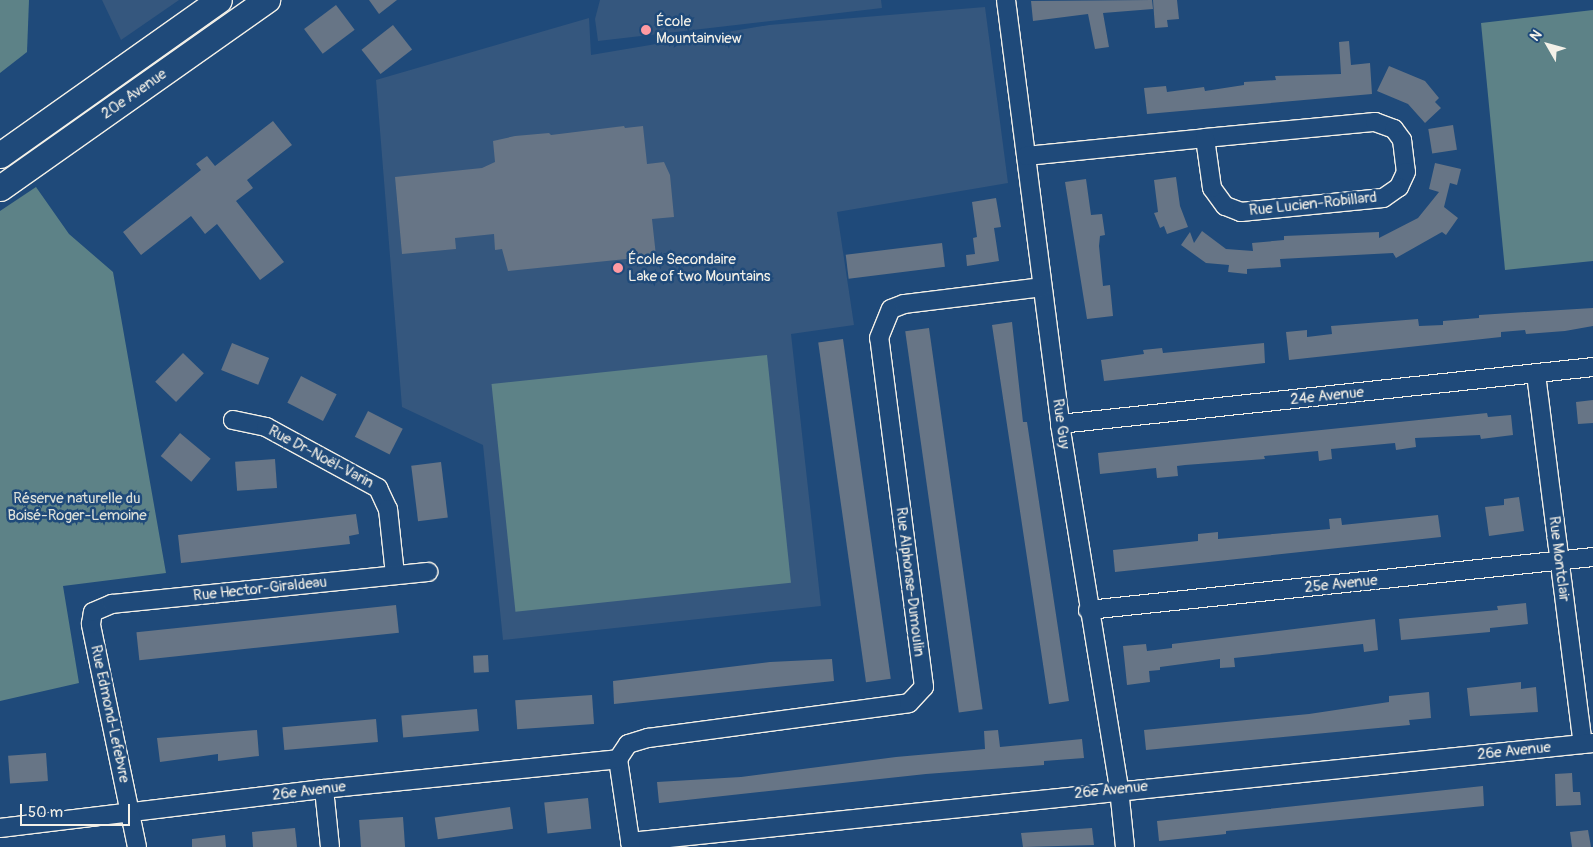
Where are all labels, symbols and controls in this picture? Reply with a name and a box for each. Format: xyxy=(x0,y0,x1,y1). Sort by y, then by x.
place label: École Mountainview xyxy=(656,12,742,47)
north arrow xyxy=(1523,20,1573,70)
marker: École Mountainview xyxy=(640,24,652,36)
text: N xyxy=(1526,26,1545,44)
street label: 20e Avenue xyxy=(98,65,170,123)
street label: Rue Lucien-Robillard xyxy=(1248,188,1378,220)
place label: École Secondaire Lake of two Mountains xyxy=(628,250,770,285)
marker: École Secondaire Lake of two Mountains xyxy=(612,262,624,274)
street label: 24e Avenue xyxy=(1289,383,1365,409)
street label: Rue Guy xyxy=(1049,398,1073,450)
street label: Rue Dr-Noël-Varin xyxy=(265,422,377,492)
park label: Réserve naturelle du Boisé-Roger-Lemoine xyxy=(7,489,147,524)
street label: Rue Alphonse-Dumoulin xyxy=(892,506,928,658)
street label: Rue Montclair xyxy=(1545,515,1573,603)
street label: 25e Avenue xyxy=(1304,571,1378,597)
street label: Rue Hector-Giraldeau xyxy=(192,573,328,605)
street label: Rue Edmond-Lefebvre xyxy=(87,643,133,785)
street label: 26e Avenue xyxy=(1476,738,1552,764)
street label: 26e Avenue xyxy=(1073,777,1149,803)
street label: 26e Avenue xyxy=(271,778,347,804)
scale bar xyxy=(22,794,132,826)
text: 50 m xyxy=(28,803,63,822)

